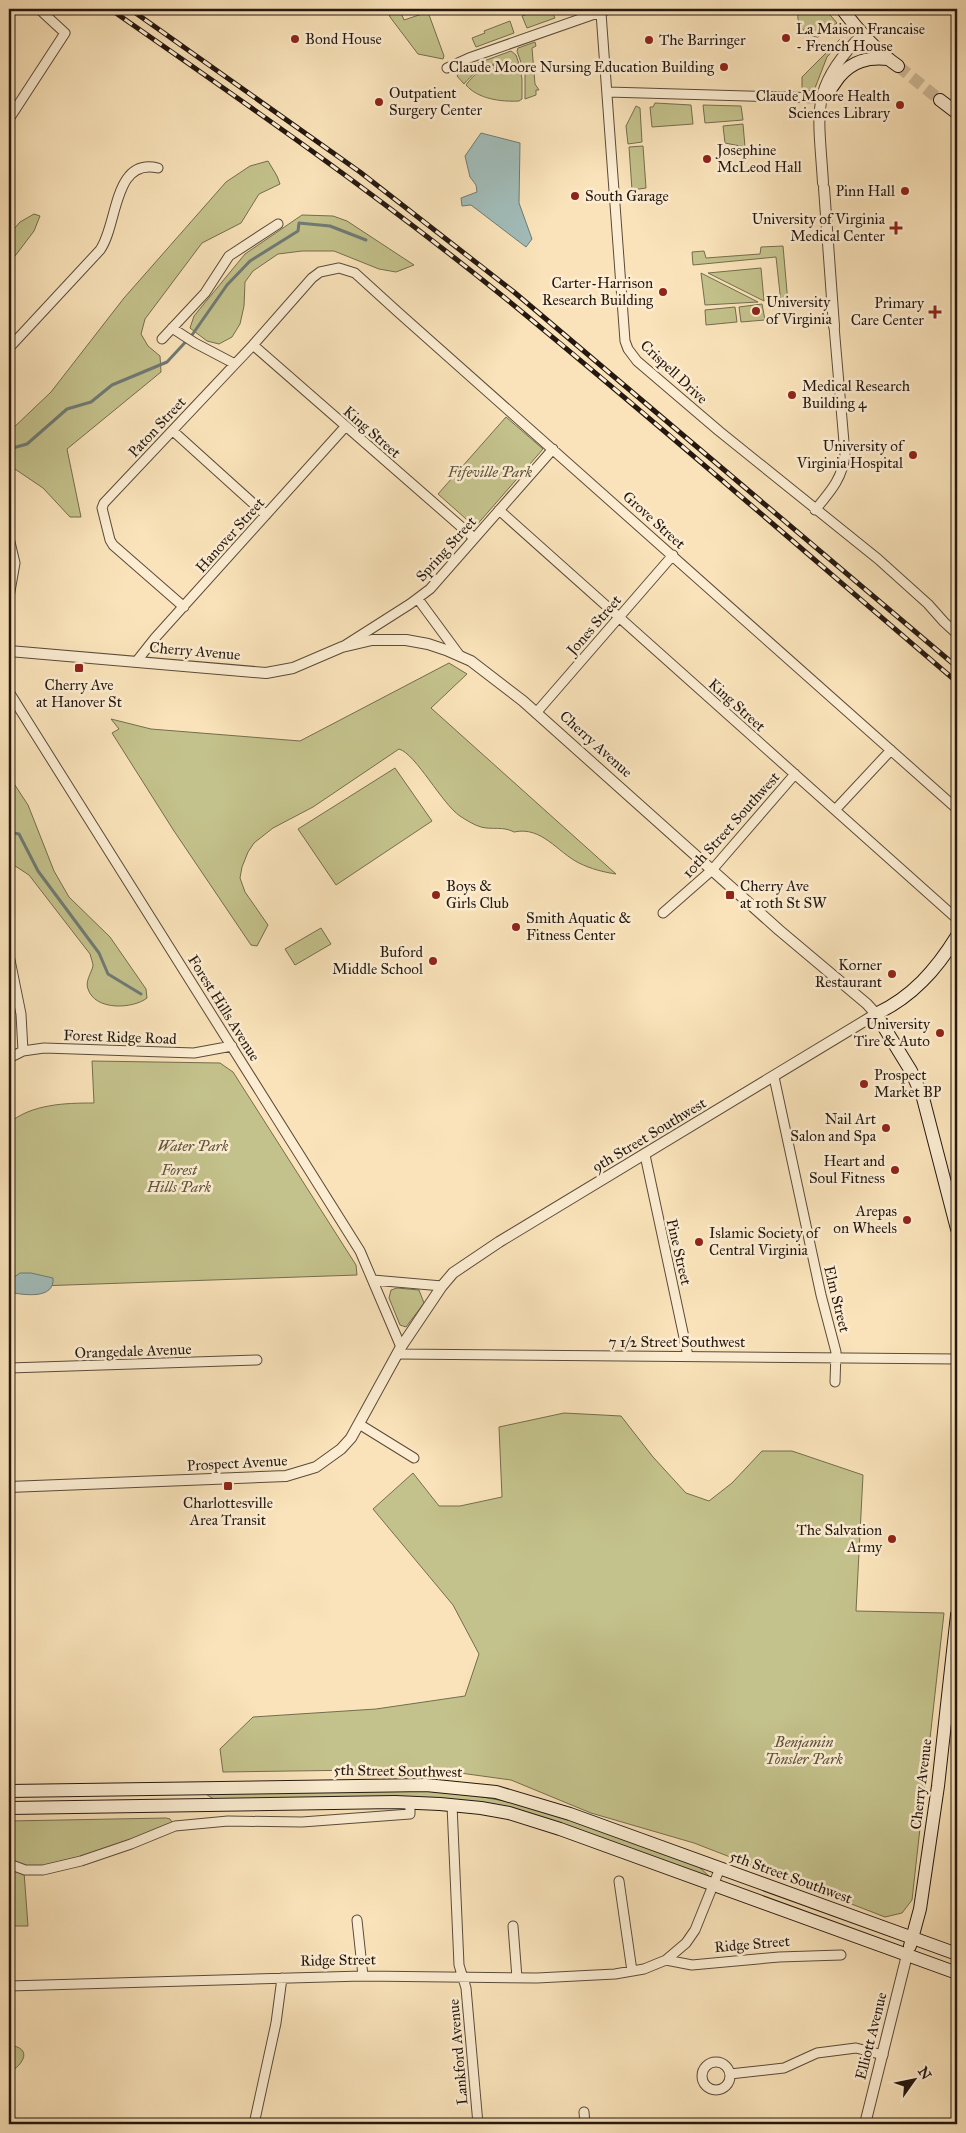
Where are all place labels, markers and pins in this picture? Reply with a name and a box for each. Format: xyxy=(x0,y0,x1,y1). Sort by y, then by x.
place label: La Maison Francaise - French House xyxy=(796,20,925,55)
place label: Bond House xyxy=(305,30,382,48)
place label: The Barringer xyxy=(659,31,746,49)
marker: La Maison Francaise - French House xyxy=(780,32,792,44)
marker: Bond House xyxy=(289,33,301,45)
marker: The Barringer xyxy=(643,34,655,46)
place label: Claude Moore Nursing Education Building xyxy=(449,58,715,76)
marker: Claude Moore Nursing Education Building xyxy=(718,61,730,73)
place label: Outpatient Surgery Center xyxy=(389,84,482,119)
place label: Claude Moore Health Sciences Library xyxy=(756,87,891,122)
marker: Outpatient Surgery Center xyxy=(373,96,385,108)
marker: Claude Moore Health Sciences Library xyxy=(894,99,906,111)
place label: Josephine McLeod Hall xyxy=(715,141,803,176)
marker: Josephine McLeod Hall xyxy=(701,153,713,165)
place label: Pinn Hall xyxy=(835,182,896,200)
marker: Pinn Hall xyxy=(899,185,911,197)
place label: South Garage xyxy=(585,187,669,205)
marker: South Garage xyxy=(569,190,581,202)
place label: University of Virginia Medical Center xyxy=(752,210,886,245)
marker: University of Virginia Medical Center xyxy=(889,221,903,235)
place label: Carter-Harrison Research Building xyxy=(542,274,654,309)
marker: Carter-Harrison Research Building xyxy=(657,286,669,298)
place label: University of Virginia xyxy=(766,293,832,328)
place label: Primary Care Center xyxy=(851,294,925,329)
marker: University of Virginia xyxy=(750,305,762,317)
marker: Primary Care Center xyxy=(928,305,942,319)
place label: Medical Research Building 4 xyxy=(802,377,911,412)
marker: Medical Research Building 4 xyxy=(786,389,798,401)
place label: University of Virginia Hospital xyxy=(796,437,906,472)
marker: University of Virginia Hospital xyxy=(907,449,919,461)
marker: Cherry Ave at Hanover St xyxy=(73,662,85,674)
place label: Cherry Ave at Hanover St xyxy=(36,676,123,711)
place label: Boys & Girls Club xyxy=(446,877,509,912)
place label: Cherry Ave at 10th St SW xyxy=(740,877,827,912)
marker: Boys & Girls Club xyxy=(430,889,442,901)
marker: Cherry Ave at 10th St SW xyxy=(724,889,736,901)
place label: Smith Aquatic & Fitness Center xyxy=(526,909,632,944)
marker: Smith Aquatic & Fitness Center xyxy=(510,921,522,933)
place label: Buford Middle School xyxy=(332,943,424,978)
marker: Buford Middle School xyxy=(427,955,439,967)
place label: Korner Restaurant xyxy=(815,956,883,991)
marker: Korner Restaurant xyxy=(886,968,898,980)
place label: University Tire & Auto xyxy=(854,1015,931,1050)
marker: University Tire & Auto xyxy=(934,1027,946,1039)
place label: Prospect Market BP xyxy=(874,1066,942,1101)
marker: Prospect Market BP xyxy=(858,1078,870,1090)
place label: Nail Art Salon and Spa xyxy=(790,1110,877,1145)
marker: Nail Art Salon and Spa xyxy=(880,1122,892,1134)
place label: Heart and Soul Fitness xyxy=(809,1152,885,1187)
marker: Heart and Soul Fitness xyxy=(889,1164,901,1176)
place label: Arepas on Wheels xyxy=(833,1202,897,1237)
marker: Arepas on Wheels xyxy=(901,1214,913,1226)
place label: Islamic Society of Central Virginia xyxy=(709,1224,822,1259)
marker: Islamic Society of Central Virginia xyxy=(693,1236,705,1248)
marker: Charlottesville Area Transit xyxy=(222,1480,234,1492)
place label: Charlottesville Area Transit xyxy=(183,1494,273,1529)
place label: The Salvation Army xyxy=(796,1521,883,1556)
marker: The Salvation Army xyxy=(886,1533,898,1545)

